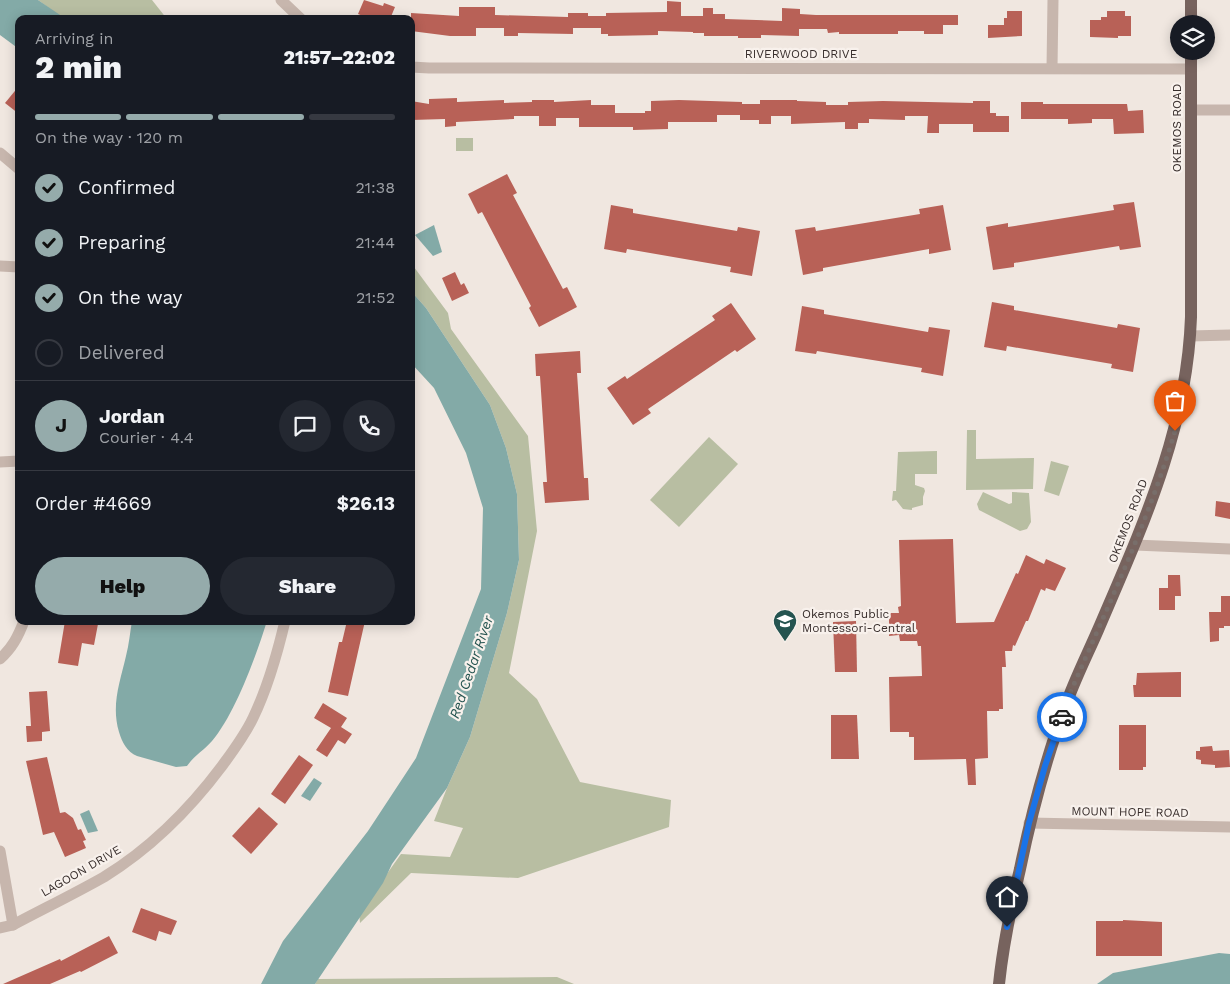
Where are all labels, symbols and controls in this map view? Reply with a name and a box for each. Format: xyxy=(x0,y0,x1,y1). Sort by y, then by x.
map controls xyxy=(1170,15,1215,60)
button: layers xyxy=(1170,15,1215,60)
text: Arriving in xyxy=(35,29,113,48)
text: 21:57–22:02 xyxy=(283,46,395,69)
street label: RIVERWOOD DRIVE xyxy=(745,47,858,61)
text: 2 min xyxy=(35,48,122,86)
street label: OKEMOS ROAD xyxy=(1170,84,1184,172)
text: On the way · 120 m xyxy=(35,128,183,147)
icon: check xyxy=(35,174,63,202)
text: Confirmed xyxy=(78,176,175,199)
text: 21:38 xyxy=(356,178,395,197)
icon: check xyxy=(35,229,63,257)
text: Preparing xyxy=(78,231,165,254)
text: 21:44 xyxy=(355,233,395,252)
icon: check xyxy=(35,284,63,312)
text: On the way xyxy=(78,286,182,309)
text: 21:52 xyxy=(356,288,395,307)
text: Delivered xyxy=(78,341,165,364)
pin xyxy=(1154,380,1196,431)
icon: bag xyxy=(1161,387,1189,415)
button: chat xyxy=(279,400,331,452)
button: phone xyxy=(343,400,395,452)
text: Jordan xyxy=(99,405,165,428)
text: J xyxy=(55,414,67,437)
text: Courier · 4.4 xyxy=(99,428,194,447)
street label: OKEMOS ROAD xyxy=(1106,477,1150,565)
text: Order #4669 xyxy=(35,492,152,515)
text: $26.13 xyxy=(337,492,395,515)
button: Help xyxy=(35,557,210,615)
button: Share xyxy=(220,557,395,615)
place label: Okemos Public Montessori-Central xyxy=(802,607,916,635)
school or university icon: Okemos Public Montessori-Central xyxy=(772,608,798,642)
water label: Red Cedar River xyxy=(446,613,496,720)
courier xyxy=(1037,692,1087,742)
icon: car xyxy=(1048,703,1076,731)
street label: MOUNT HOPE ROAD xyxy=(1071,804,1189,820)
street label: LAGOON DRIVE xyxy=(39,842,124,900)
pin xyxy=(986,876,1028,927)
icon: home xyxy=(993,883,1021,911)

